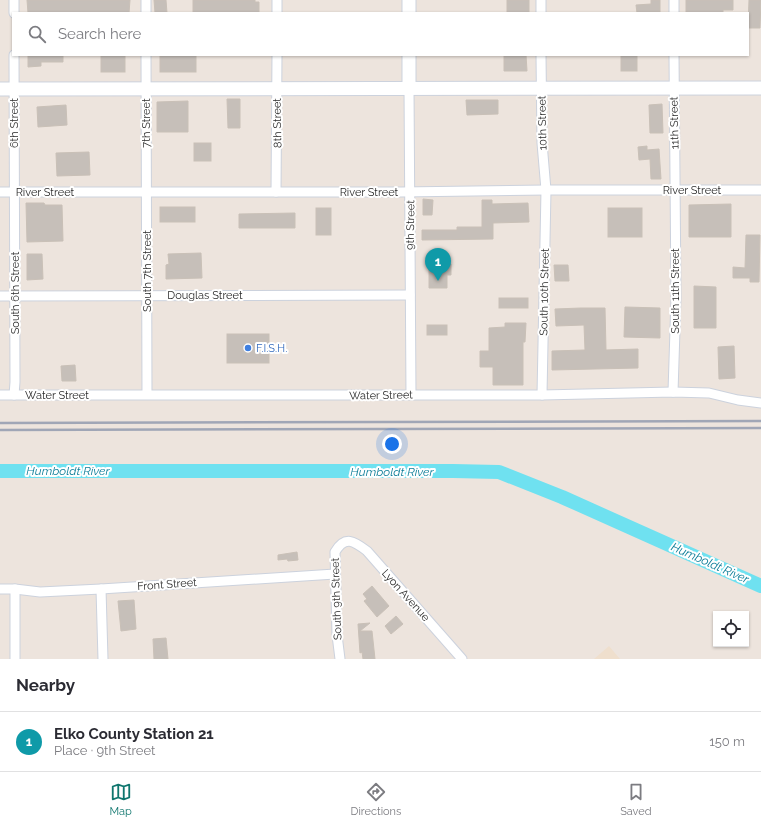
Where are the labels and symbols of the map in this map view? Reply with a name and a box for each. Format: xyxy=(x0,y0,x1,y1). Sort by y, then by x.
street label: 10th Street xyxy=(536,95,549,151)
street label: 11th Street xyxy=(668,96,681,150)
street label: 6th Street xyxy=(8,98,21,148)
street label: 7th Street xyxy=(140,98,153,148)
street label: 8th Street xyxy=(271,98,284,148)
street label: River Street xyxy=(663,184,722,197)
street label: River Street xyxy=(16,186,75,199)
street label: River Street xyxy=(340,186,399,199)
street label: 9th Street xyxy=(404,200,417,250)
street label: South 7th Street xyxy=(141,230,154,312)
pin: 1 xyxy=(425,248,451,281)
street label: South 10th Street xyxy=(537,248,552,336)
street label: South 11th Street xyxy=(669,248,682,334)
street label: South 6th Street xyxy=(9,251,22,334)
street label: Douglas Street xyxy=(167,289,243,302)
place label: F.I.S.H. xyxy=(256,342,287,355)
marker: F.I.S.H. xyxy=(243,343,253,353)
street label: Water Street xyxy=(349,388,413,403)
street label: Water Street xyxy=(25,389,89,402)
your location xyxy=(382,434,402,454)
water label: Humboldt River xyxy=(26,464,111,478)
water label: Humboldt River xyxy=(350,465,435,479)
water label: Humboldt River xyxy=(669,540,752,587)
street label: South 9th Street xyxy=(329,557,344,640)
street label: Lyon Avenue xyxy=(379,567,433,624)
street label: Front Street xyxy=(137,576,198,593)

